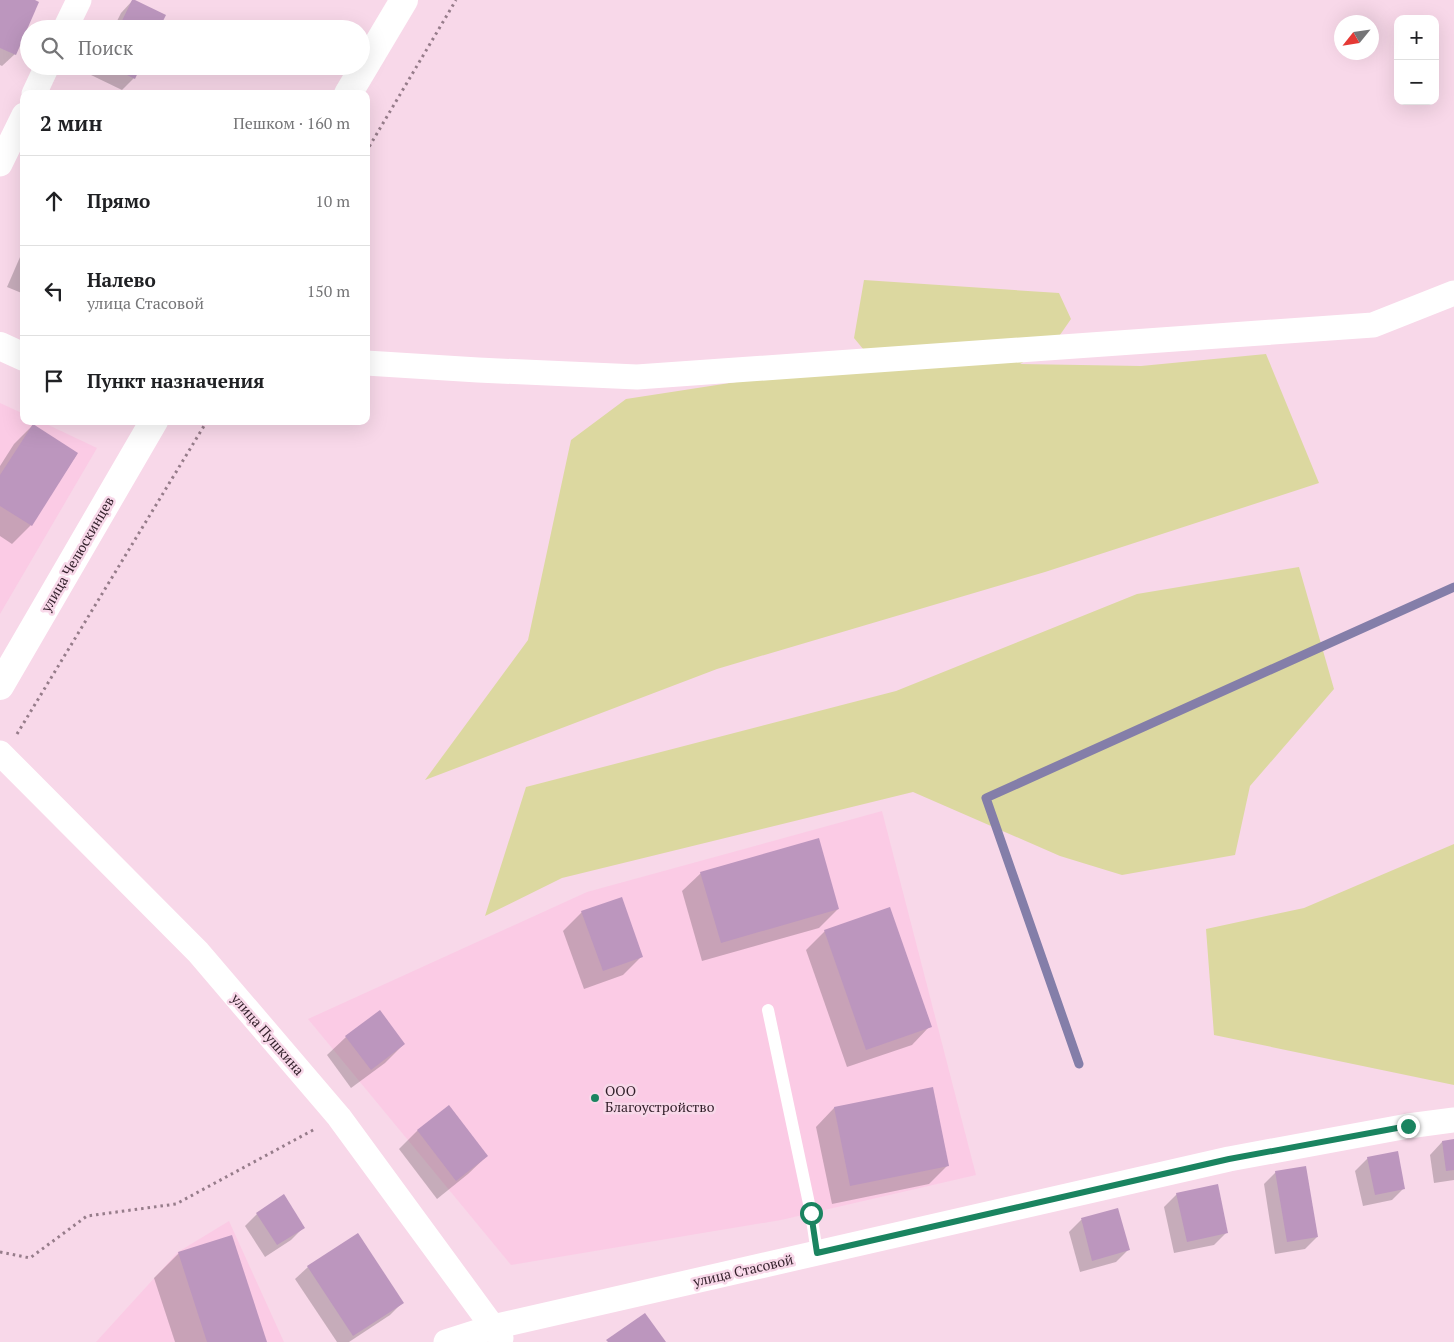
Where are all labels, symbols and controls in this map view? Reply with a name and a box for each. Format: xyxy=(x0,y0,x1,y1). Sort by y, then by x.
north arrow xyxy=(1334,15,1379,60)
map controls xyxy=(1394,15,1439,105)
button: + xyxy=(1394,15,1439,60)
search box xyxy=(20,20,370,75)
icon: search xyxy=(38,34,66,62)
text: Поиск xyxy=(78,35,133,60)
button: − xyxy=(1394,60,1439,105)
text: 2 мин xyxy=(40,109,102,137)
text: Пешком · 160 m xyxy=(233,112,350,134)
icon: ahead xyxy=(40,187,68,215)
text: Прямо xyxy=(87,188,150,213)
text: 10 m xyxy=(315,190,350,212)
text: Налево xyxy=(87,267,156,292)
icon: left xyxy=(40,277,68,305)
text: 150 m xyxy=(307,280,350,302)
text: улица Стасовой xyxy=(87,292,204,314)
icon: arrive xyxy=(40,367,68,395)
text: Пункт назначения xyxy=(87,368,264,393)
street label: улица Челюскинцев xyxy=(36,493,118,616)
street label: улица Пушкина xyxy=(227,988,309,1079)
place label: ООО Благоустройство xyxy=(605,1081,715,1116)
marker: ООО Благоустройство xyxy=(589,1092,601,1104)
route end xyxy=(1397,1115,1420,1138)
route start xyxy=(800,1202,823,1225)
street label: улица Стасовой xyxy=(690,1249,795,1291)

